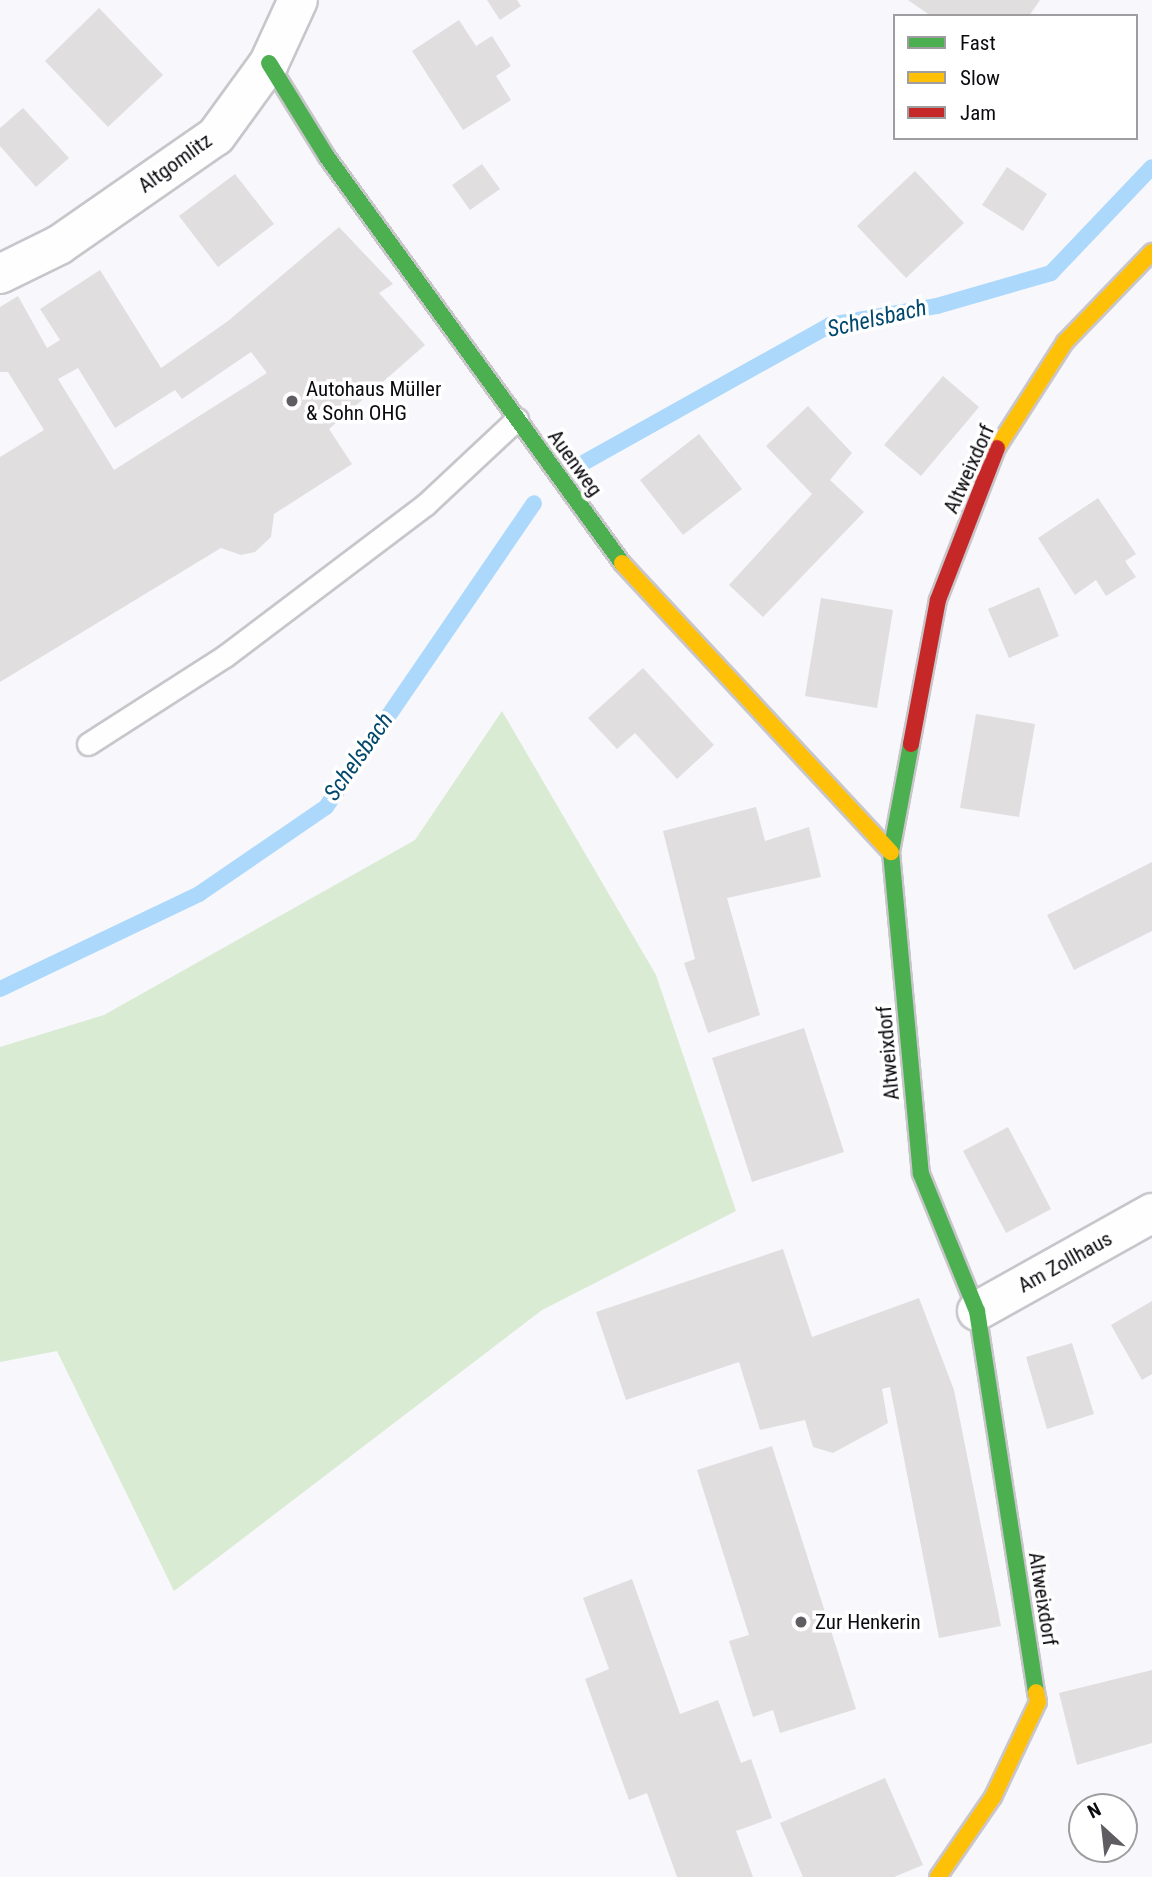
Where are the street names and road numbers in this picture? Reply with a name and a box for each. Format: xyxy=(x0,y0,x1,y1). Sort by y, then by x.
street label: Altgomlitz xyxy=(133,128,217,198)
street label: Altweixdorf xyxy=(938,421,1000,517)
street label: Auenweg xyxy=(542,425,608,501)
street label: Altweixdorf xyxy=(871,1005,905,1101)
street label: Am Zollhaus xyxy=(1014,1226,1116,1298)
street label: Altweixdorf xyxy=(1023,1550,1063,1648)

